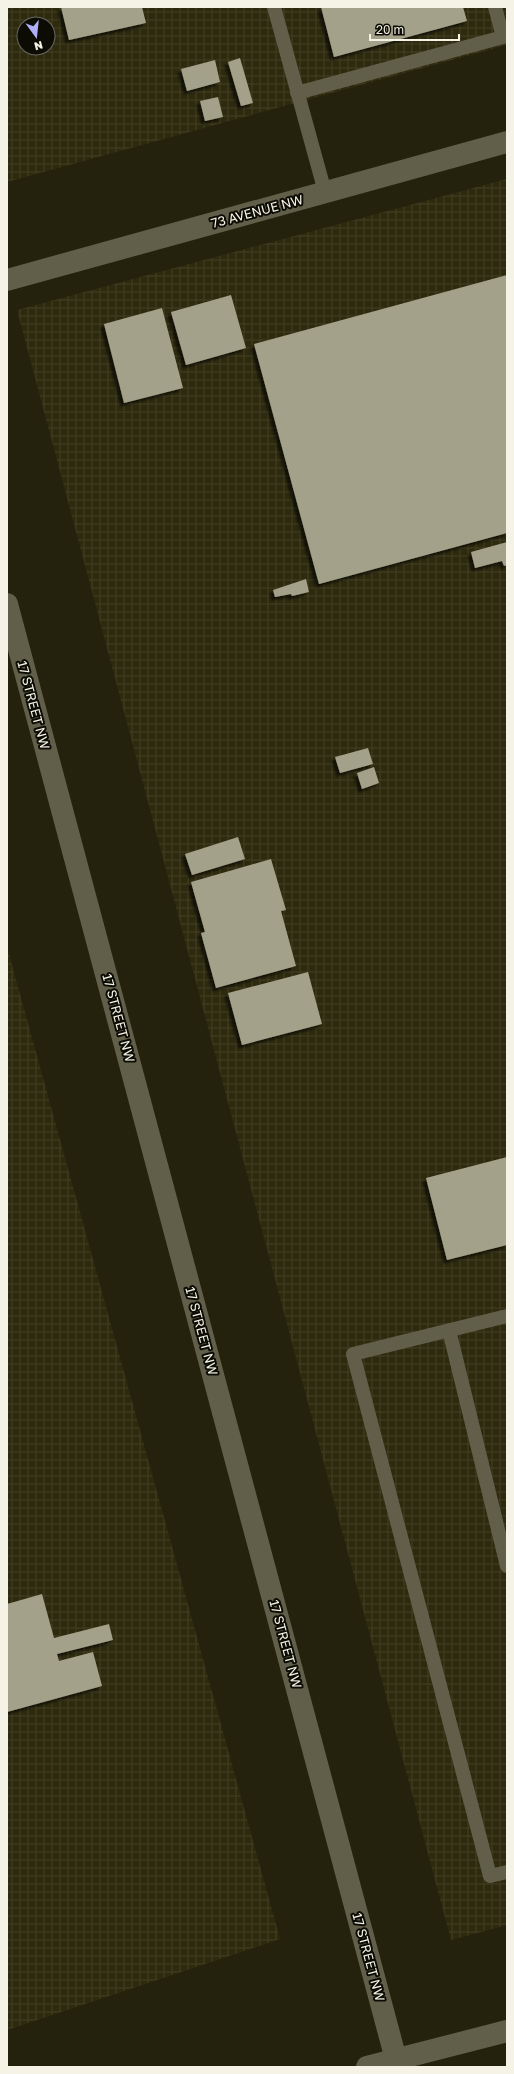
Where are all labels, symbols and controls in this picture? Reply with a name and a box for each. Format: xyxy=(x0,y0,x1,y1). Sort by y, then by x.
north arrow xyxy=(16,16,56,56)
scale bar xyxy=(370,16,459,42)
text: 20 m xyxy=(376,22,404,37)
text: N xyxy=(33,39,44,54)
street label: 73 AVENUE NW xyxy=(209,191,305,231)
street label: 17 STREET NW xyxy=(14,659,54,752)
street label: 17 STREET NW xyxy=(99,972,139,1065)
street label: 17 STREET NW xyxy=(182,1285,222,1378)
street label: 17 STREET NW xyxy=(266,1598,306,1691)
street label: 17 STREET NW xyxy=(349,1911,389,2004)

